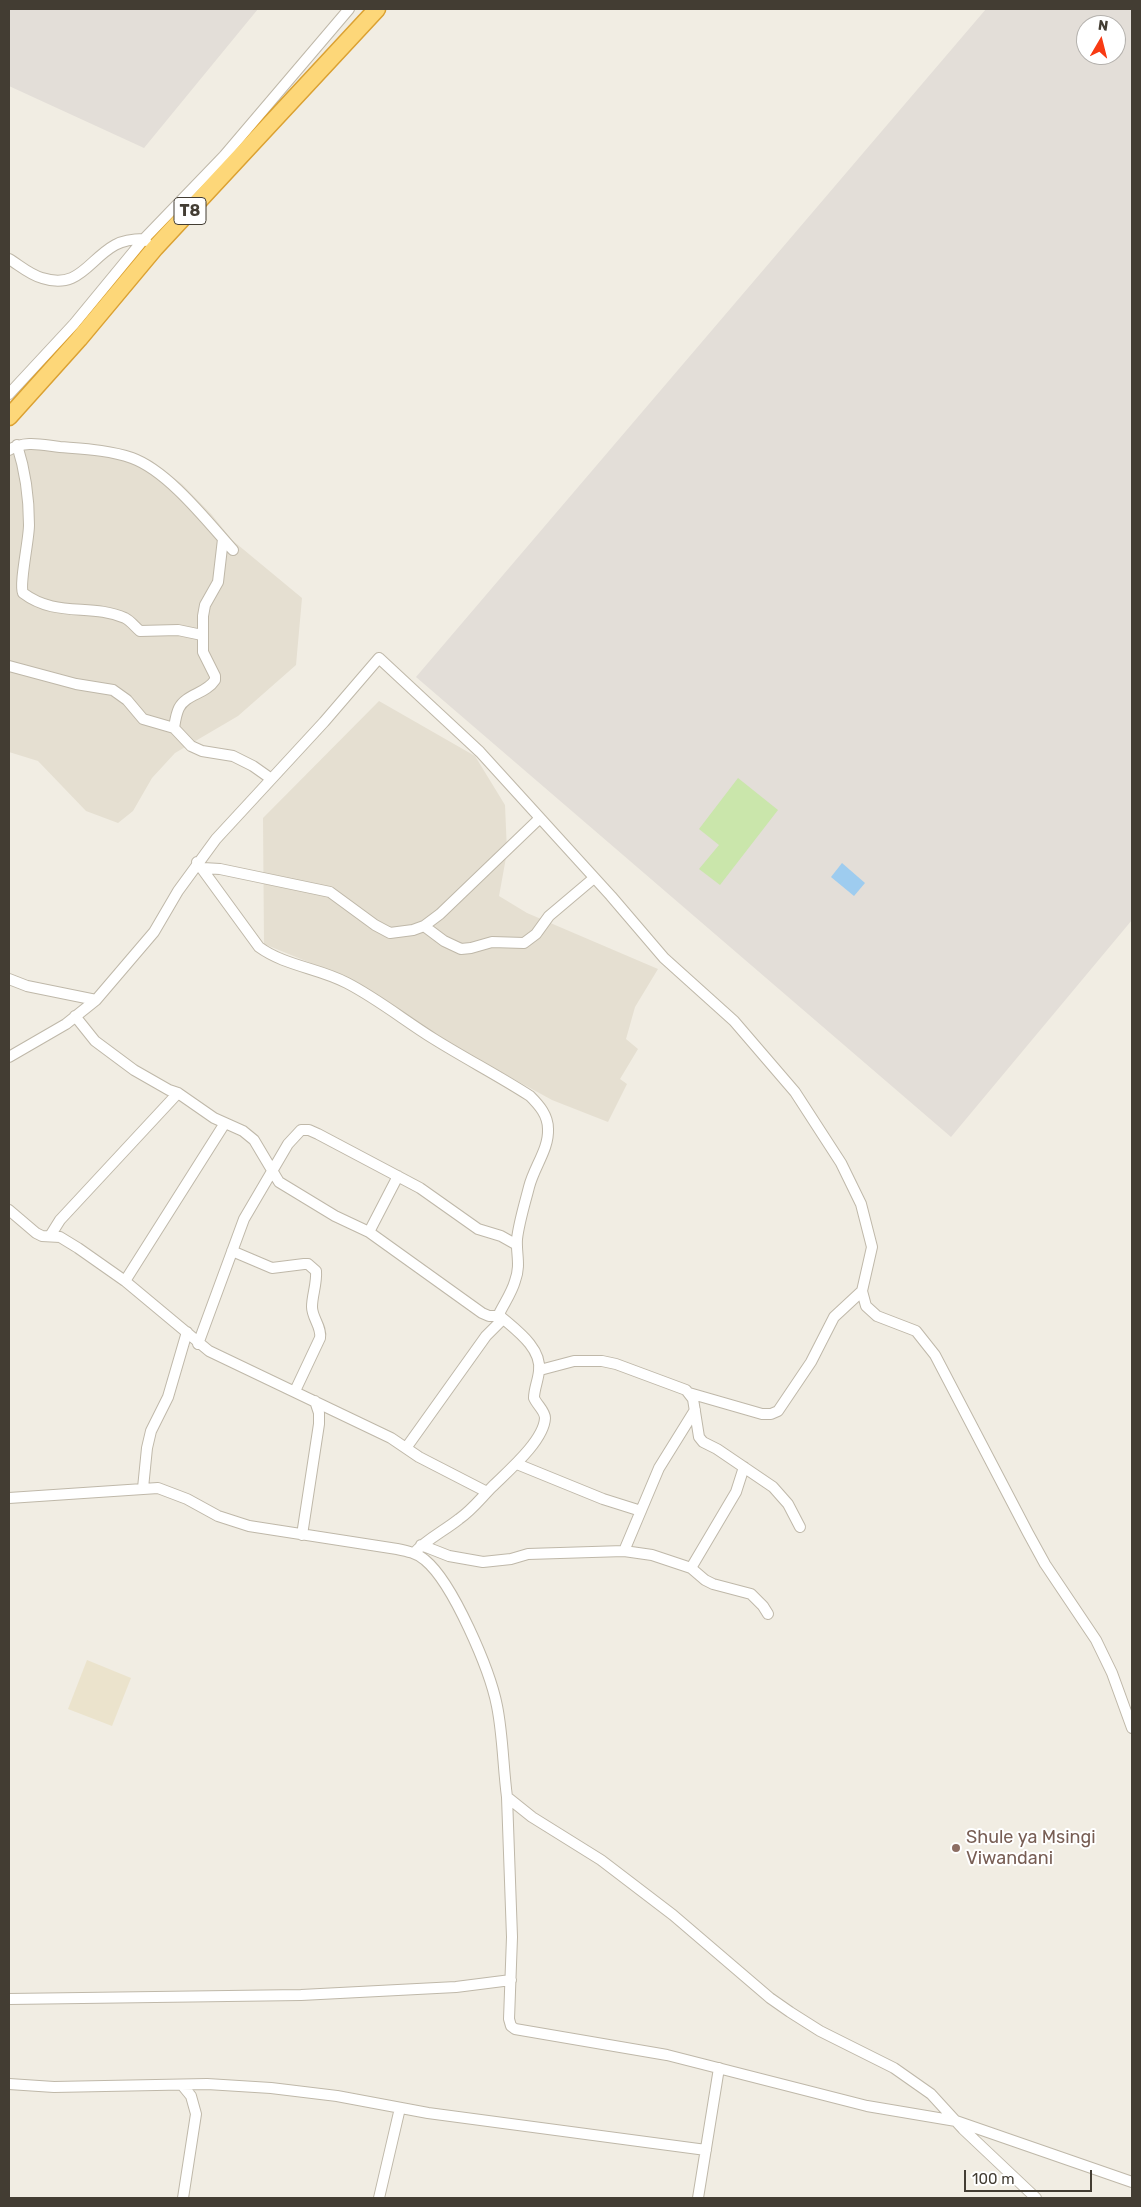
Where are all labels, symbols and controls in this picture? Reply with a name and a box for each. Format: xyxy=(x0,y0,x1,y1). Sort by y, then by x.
north arrow xyxy=(1076,15,1126,65)
text: N xyxy=(1097,17,1109,35)
road number: T8 xyxy=(174,198,206,225)
place label: Shule ya Msingi Viwandani xyxy=(966,1827,1096,1870)
marker: Shule ya Msingi Viwandani xyxy=(950,1842,962,1854)
scale bar xyxy=(966,2160,1094,2192)
text: 100 m xyxy=(972,2170,1014,2188)

